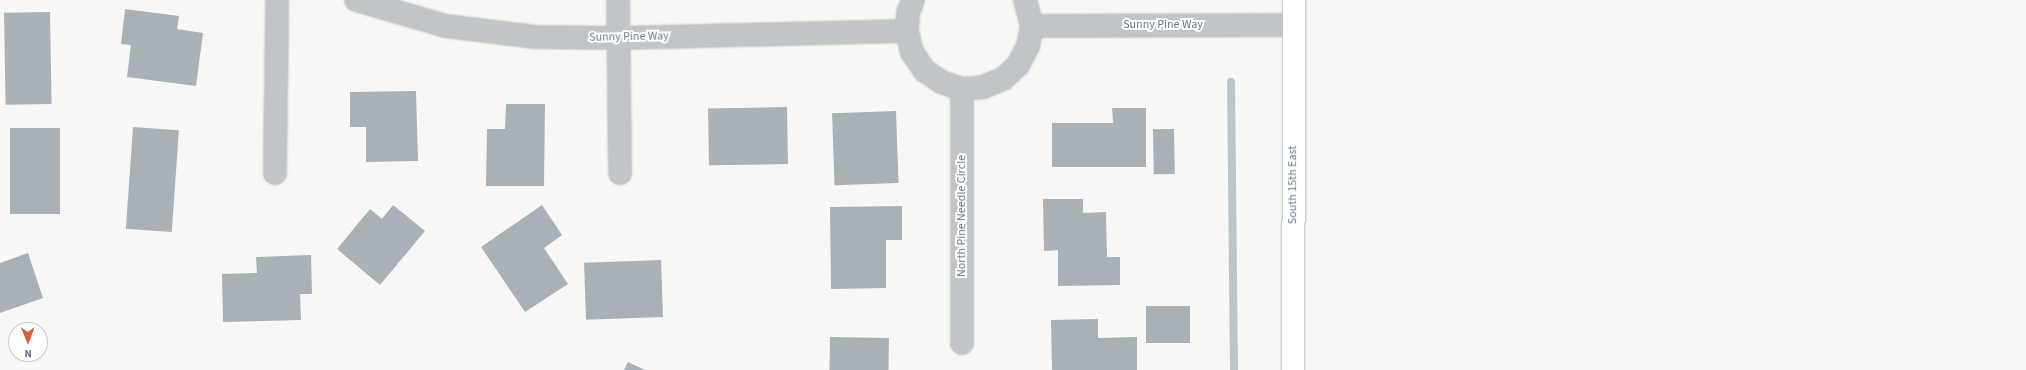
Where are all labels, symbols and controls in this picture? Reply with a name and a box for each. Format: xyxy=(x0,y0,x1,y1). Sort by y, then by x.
street label: Sunny Pine Way xyxy=(1123,18,1203,32)
street label: Sunny Pine Way xyxy=(589,29,669,45)
street label: South 15th East xyxy=(1286,146,1300,224)
street label: North Pine Needle Circle xyxy=(955,155,969,277)
north arrow xyxy=(8,322,48,362)
text: N xyxy=(24,346,32,361)

